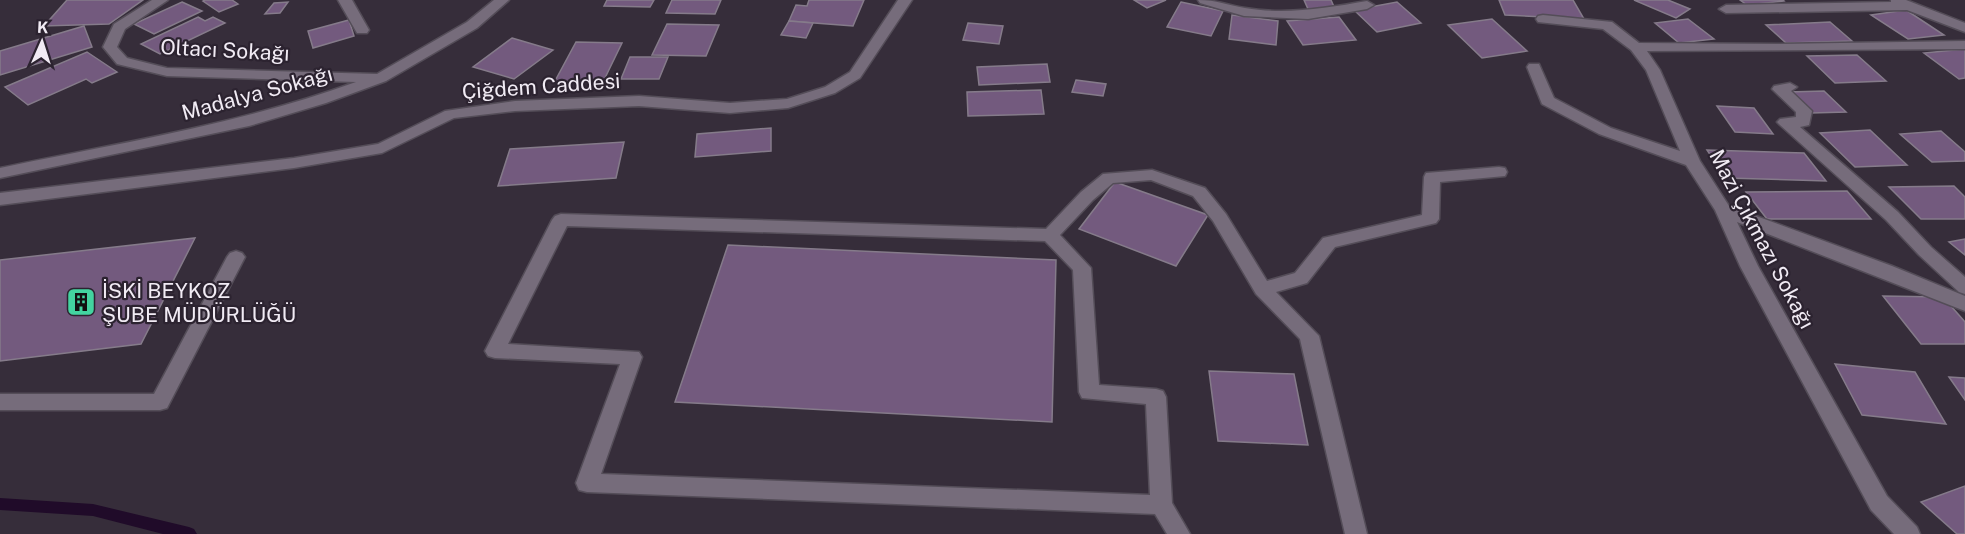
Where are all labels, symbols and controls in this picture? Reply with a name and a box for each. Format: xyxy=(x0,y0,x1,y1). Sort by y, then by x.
north arrow xyxy=(12,12,72,72)
text: K xyxy=(37,18,50,37)
street label: Oltacı Sokağı xyxy=(160,34,290,66)
street label: Madalya Sokağı xyxy=(179,61,335,125)
street label: Çiğdem Caddesi xyxy=(461,68,621,104)
street label: Mazi Çıkmazı Sokağı xyxy=(1704,145,1820,333)
place label: İSKİ BEYKOZ ŞUBE MÜDÜRLÜĞÜ xyxy=(102,278,296,327)
building icon: İSKİ BEYKOZ ŞUBE MÜDÜRLÜĞÜ xyxy=(65,286,97,318)

